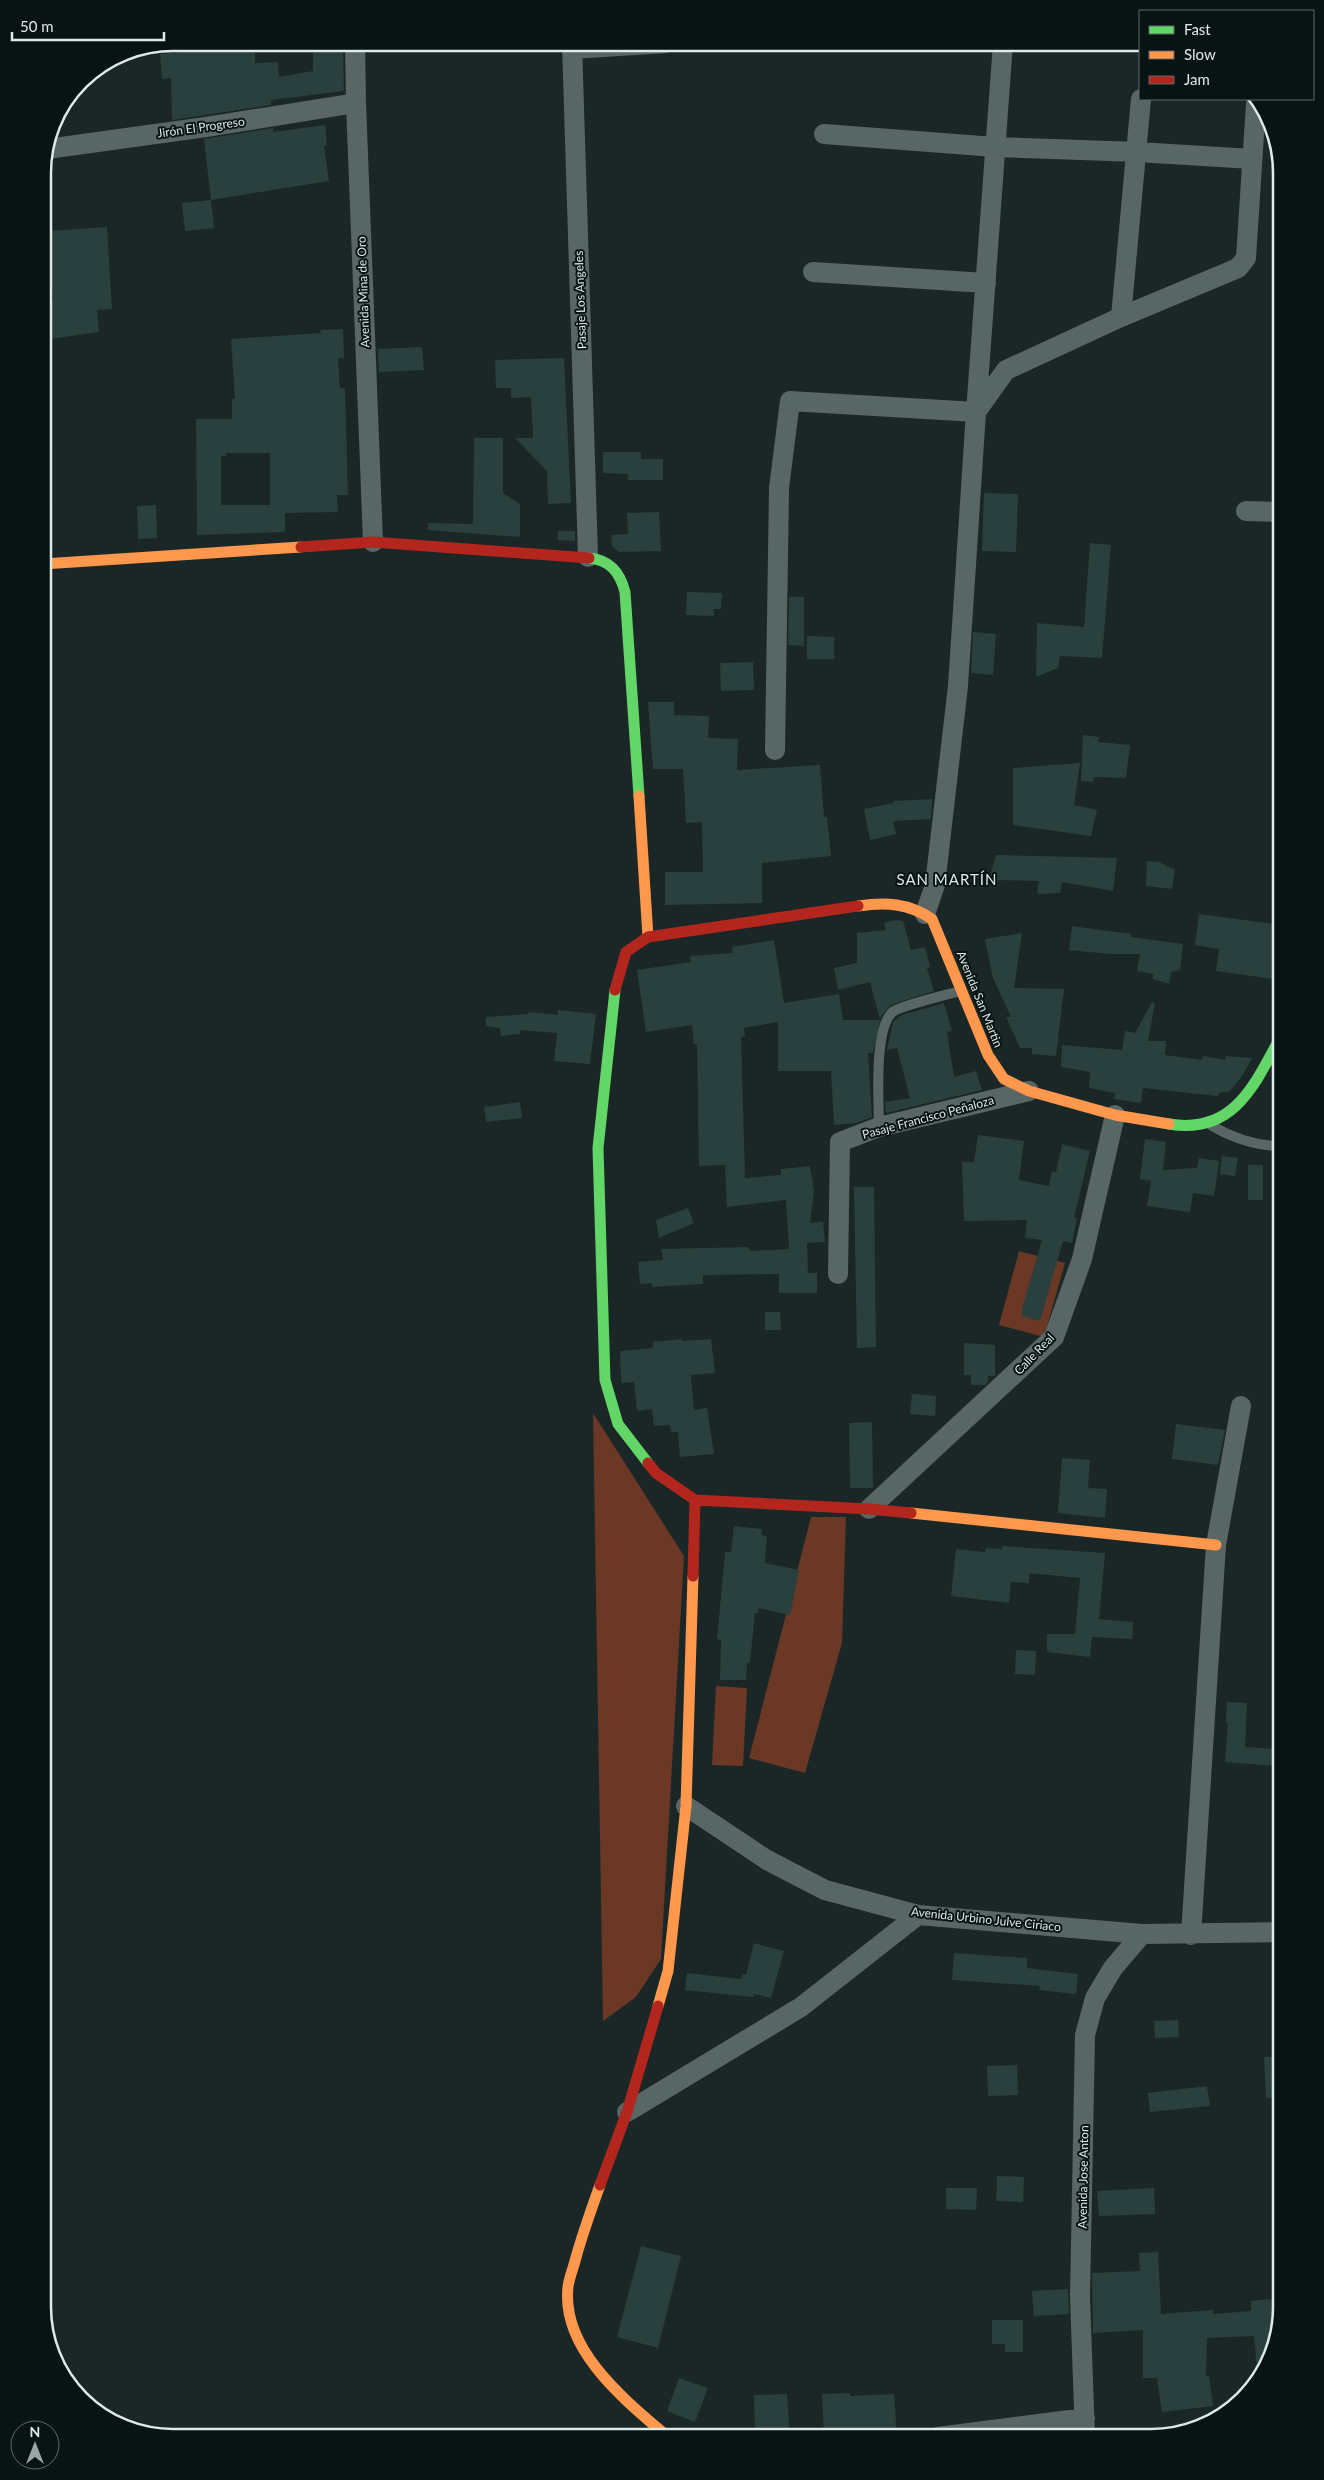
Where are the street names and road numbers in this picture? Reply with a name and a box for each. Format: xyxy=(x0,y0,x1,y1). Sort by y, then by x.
street label: Jirón El Progreso xyxy=(156,113,246,141)
street label: Avenida Mina de Oro xyxy=(354,236,372,348)
street label: Pasaje Los Angeles xyxy=(571,251,589,349)
street label: Avenida San Martin xyxy=(954,948,1006,1050)
street label: Pasaje Francisco Peñaloza xyxy=(861,1092,996,1142)
street label: Calle Real xyxy=(1011,1330,1057,1378)
street label: Avenida Urbino Julve Ciriaco xyxy=(910,1904,1062,1934)
street label: Avenida Jose Anton xyxy=(1075,2125,1091,2229)

